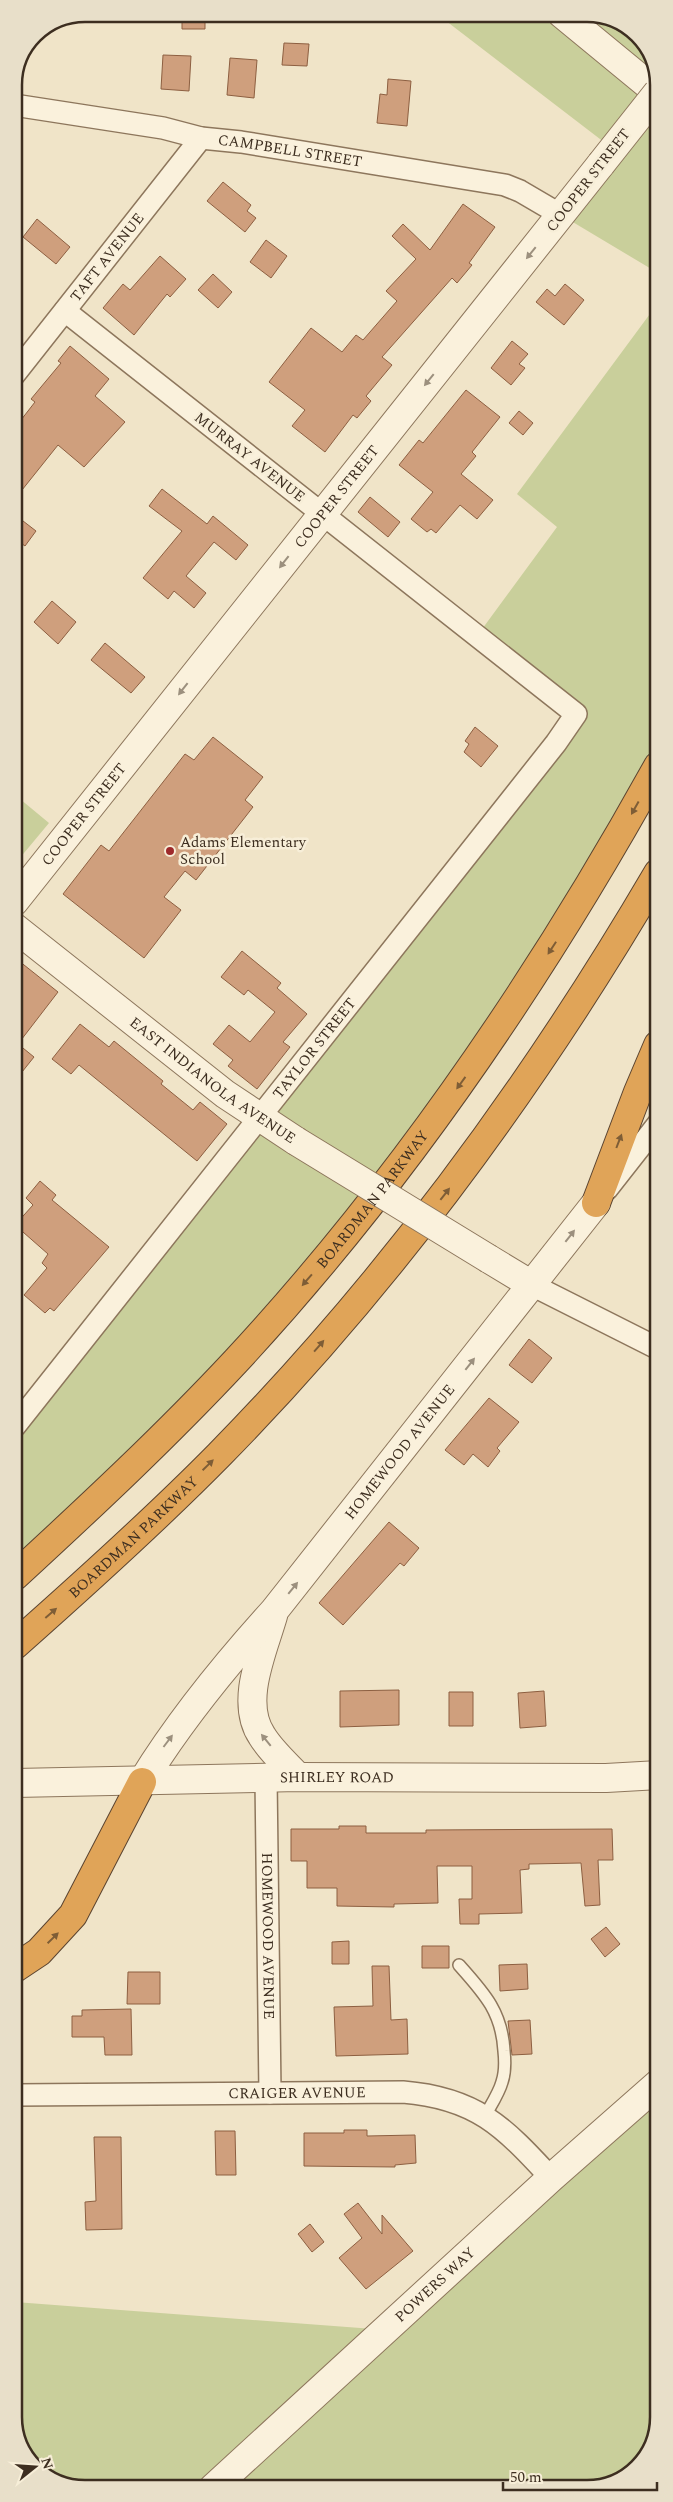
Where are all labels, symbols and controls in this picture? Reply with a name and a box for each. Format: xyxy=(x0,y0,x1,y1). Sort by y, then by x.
street label: COOPER STREET xyxy=(541,124,636,237)
street label: CAMPBELL STREET xyxy=(217,129,364,174)
street label: TAFT AVENUE xyxy=(65,208,150,307)
one-way arrow xyxy=(525,246,536,259)
one-way arrow xyxy=(424,373,435,386)
street label: MURRAY AVENUE xyxy=(189,407,310,508)
street label: COOPER STREET xyxy=(289,440,385,553)
one-way arrow xyxy=(279,555,290,568)
one-way arrow xyxy=(178,682,189,695)
street label: COOPER STREET xyxy=(36,758,132,871)
one-way arrow xyxy=(630,802,639,815)
place label: Adams Elementary School xyxy=(180,831,307,871)
marker: Adams Elementary School xyxy=(164,845,176,857)
one-way arrow xyxy=(547,941,556,955)
street label: TAYLOR STREET xyxy=(267,993,362,1104)
street label: EAST INDIANOLA AVENUE xyxy=(124,1011,300,1150)
one-way arrow xyxy=(456,1076,466,1090)
street label: BOARDMAN PARKWAY xyxy=(311,1125,435,1274)
one-way arrow xyxy=(616,1134,624,1148)
one-way arrow xyxy=(439,1188,450,1201)
one-way arrow xyxy=(564,1230,575,1243)
one-way arrow xyxy=(301,1273,313,1285)
one-way arrow xyxy=(313,1341,325,1353)
one-way arrow xyxy=(464,1358,475,1371)
street label: HOMEWOOD AVENUE xyxy=(339,1379,461,1525)
one-way arrow xyxy=(202,1459,214,1471)
street label: BOARDMAN PARKWAY xyxy=(63,1471,204,1604)
one-way arrow xyxy=(287,1582,298,1595)
one-way arrow xyxy=(45,1607,58,1618)
one-way arrow xyxy=(163,1734,173,1748)
one-way arrow xyxy=(260,1734,271,1747)
street label: SHIRLEY ROAD xyxy=(280,1766,394,1789)
street label: HOMEWOOD AVENUE xyxy=(255,1852,280,2020)
one-way arrow xyxy=(47,1932,59,1944)
street label: CRAIGER AVENUE xyxy=(228,2081,366,2105)
street label: POWERS WAY xyxy=(390,2242,481,2328)
north arrow xyxy=(10,2442,60,2492)
text: N xyxy=(35,2455,59,2472)
scale bar xyxy=(503,2460,657,2492)
text: 50 m xyxy=(510,2466,542,2489)

